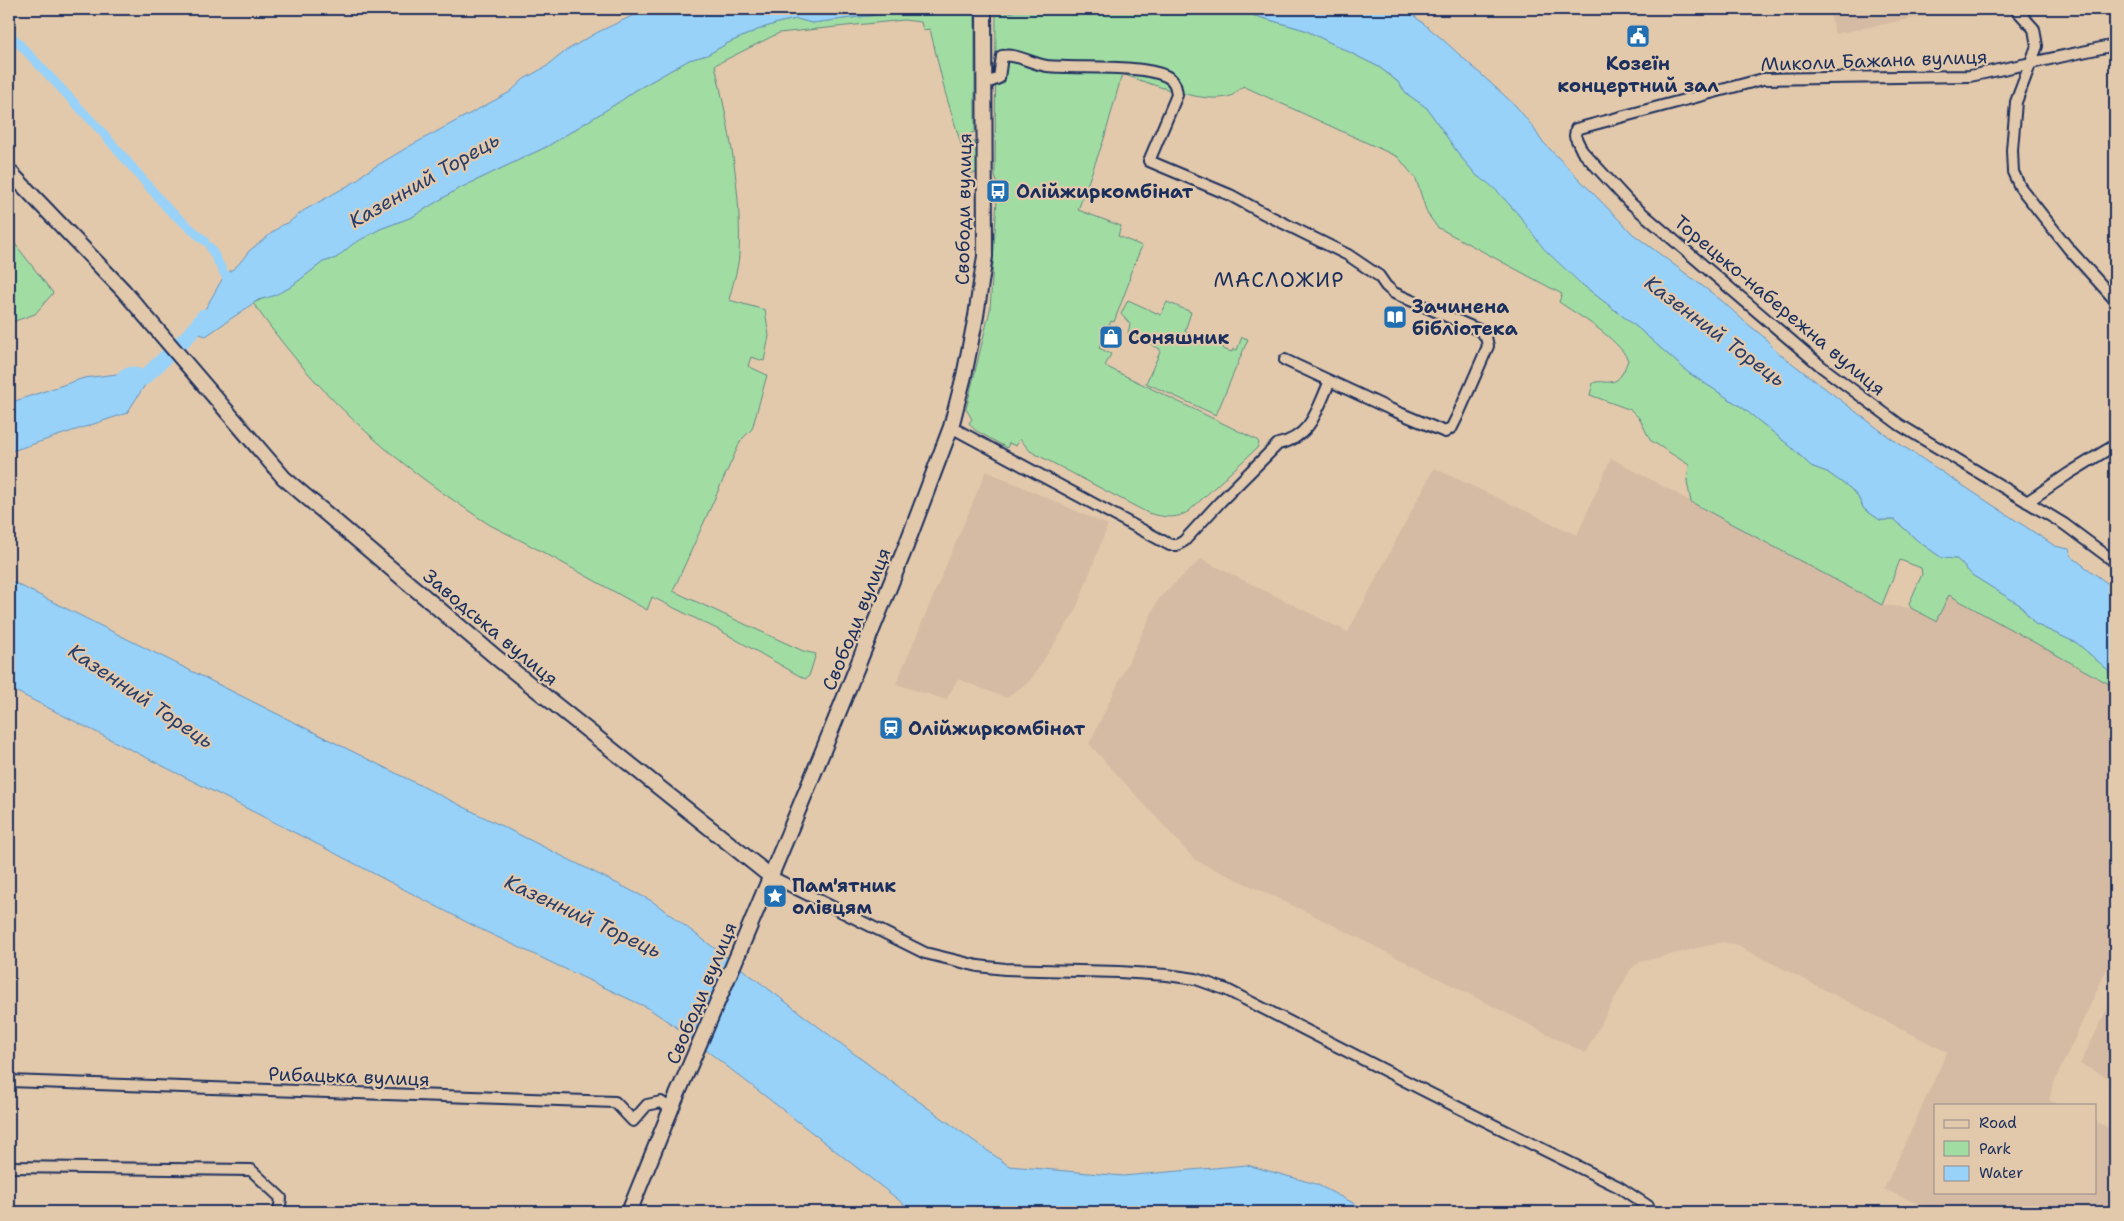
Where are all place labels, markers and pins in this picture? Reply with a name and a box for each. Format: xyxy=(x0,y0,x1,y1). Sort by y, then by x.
public building icon: Козеїн концертний зал xyxy=(1625,23,1651,49)
place label: Козеїн концертний зал xyxy=(1557,51,1719,98)
bus stop icon: Олійжиркомбінат xyxy=(985,178,1011,204)
place label: Олійжиркомбінат xyxy=(1016,179,1194,204)
place label: Зачинена бібліотека xyxy=(1412,294,1518,341)
library icon: Зачинена бібліотека xyxy=(1382,304,1408,330)
shop icon: Соняшник xyxy=(1098,324,1124,350)
place label: Соняшник xyxy=(1128,325,1230,350)
station icon: Олійжиркомбiнат xyxy=(878,715,904,741)
place label: Олійжиркомбiнат xyxy=(908,716,1086,741)
place label: Пам'ятник олівцям xyxy=(792,873,896,920)
place icon: Пам'ятник олівцям xyxy=(762,883,788,909)

